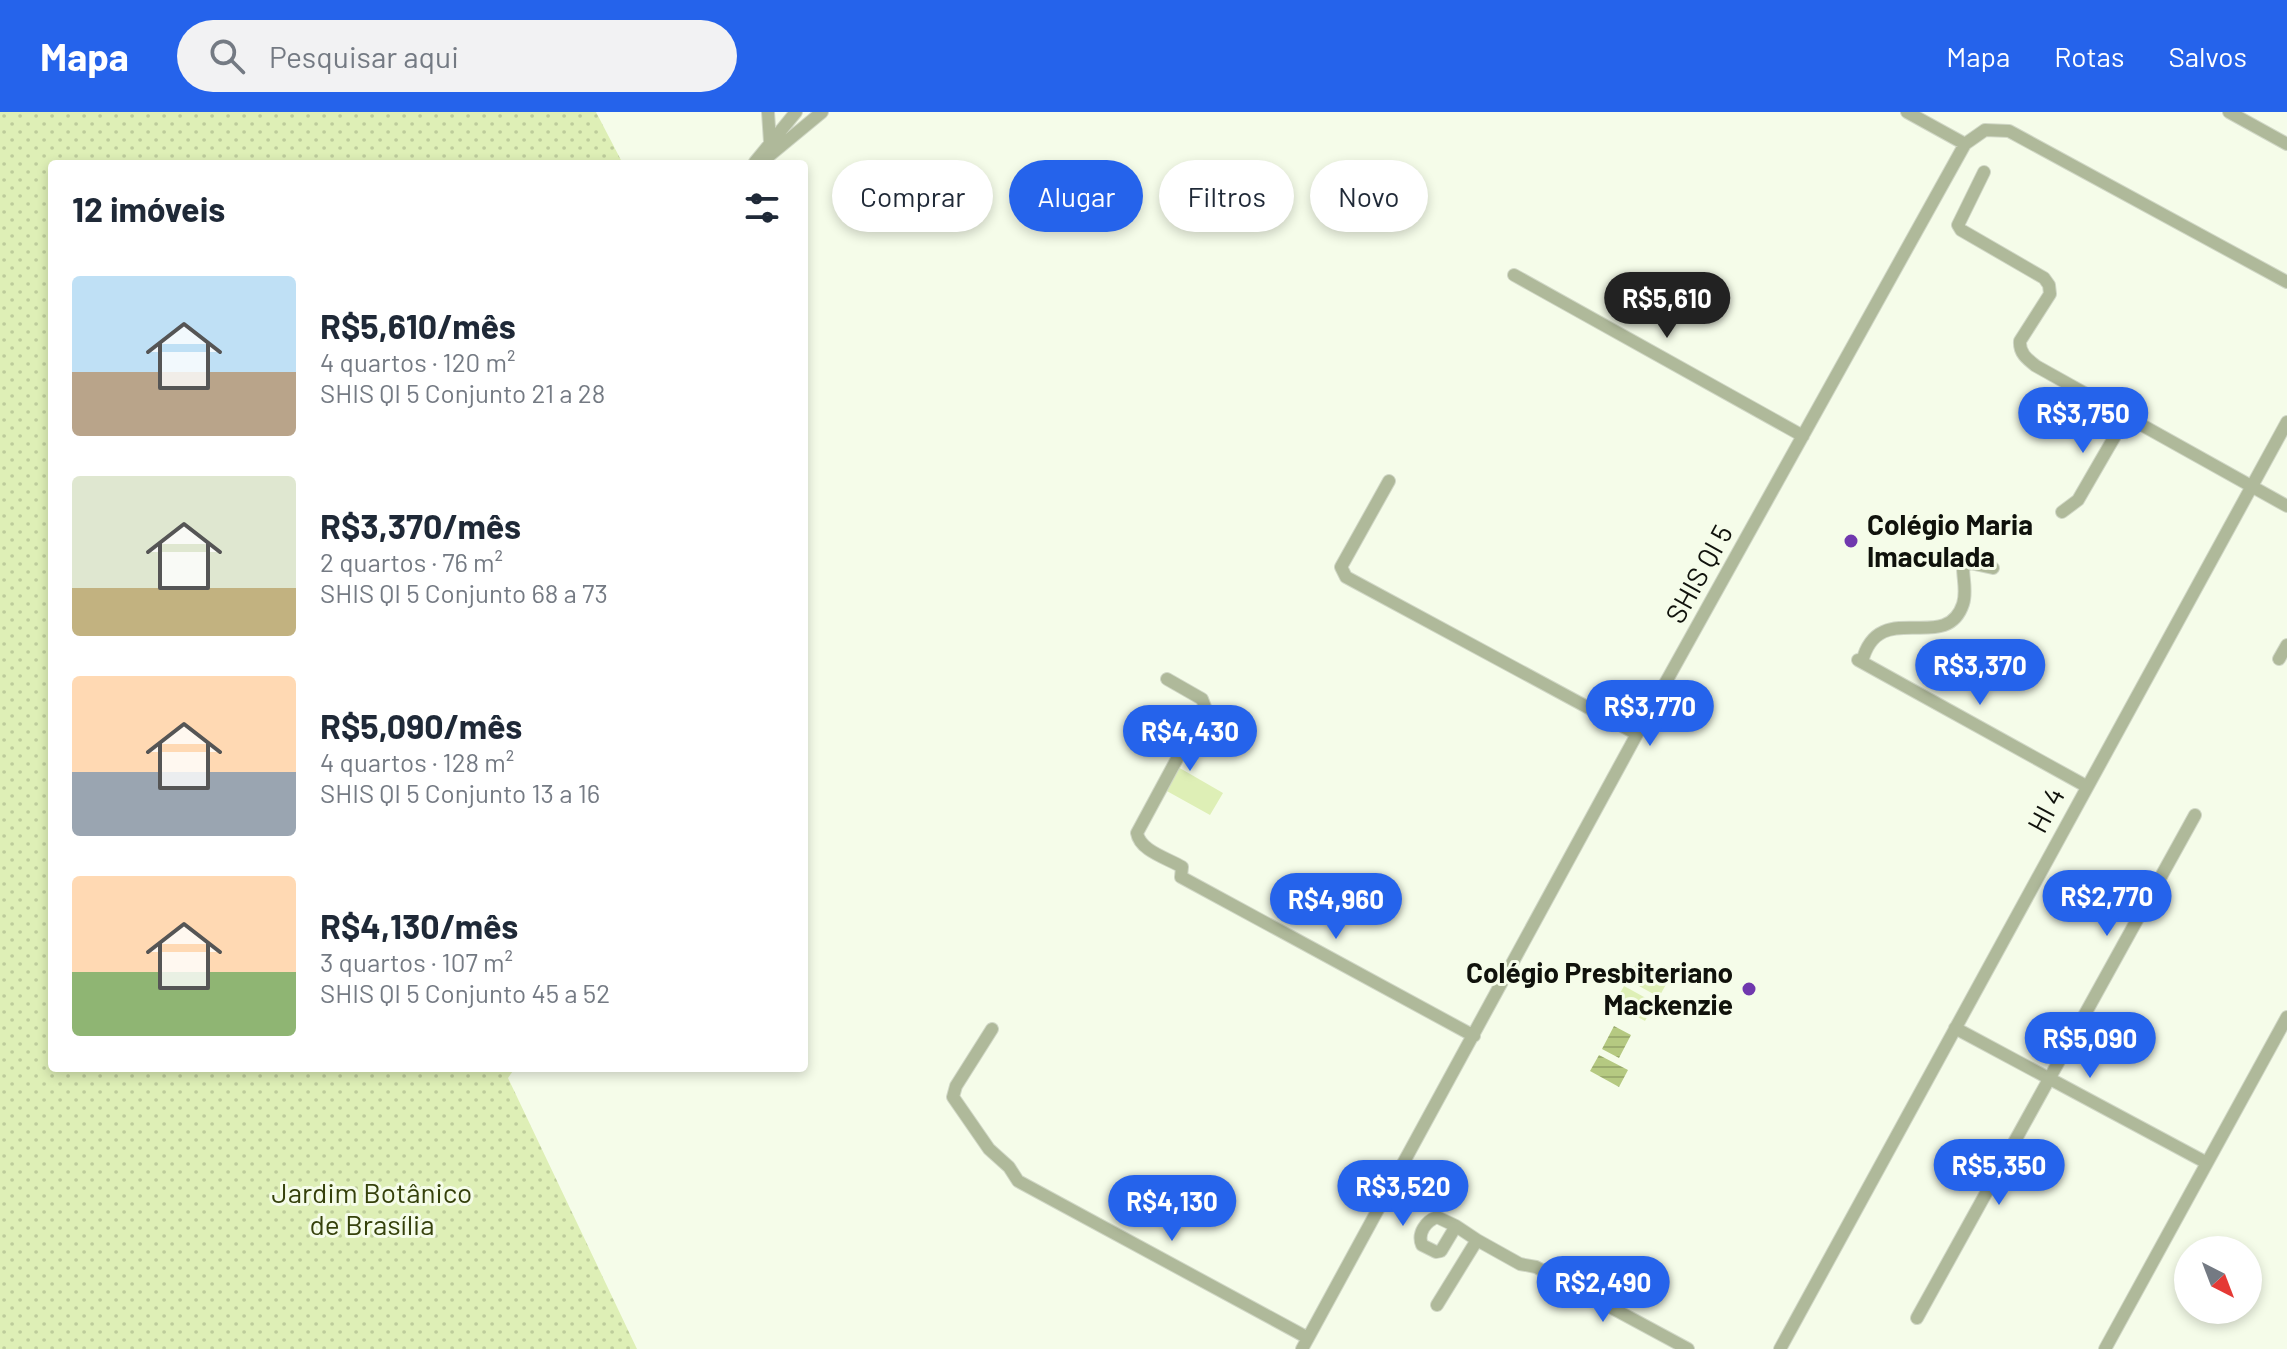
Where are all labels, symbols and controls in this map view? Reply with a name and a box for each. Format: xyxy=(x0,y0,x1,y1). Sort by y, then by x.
search box xyxy=(177,20,737,92)
text: Mapa xyxy=(40,33,129,79)
icon: search xyxy=(205,34,249,78)
text: Pesquisar aqui xyxy=(269,38,459,74)
text: Mapa xyxy=(1946,39,2010,73)
text: Rotas xyxy=(2054,39,2124,73)
text: Salvos xyxy=(2168,39,2247,73)
chip: Comprar xyxy=(832,160,993,232)
chip: Alugar xyxy=(1009,160,1143,232)
chip: Filtros xyxy=(1159,160,1294,232)
chip: Novo xyxy=(1310,160,1428,232)
icon: filters xyxy=(740,186,784,230)
text: 12 imóveis xyxy=(72,188,225,229)
pin: R$5,610 xyxy=(1593,272,1741,340)
text: R$5,610 xyxy=(1622,282,1712,313)
text: R$5,610/mês xyxy=(320,305,516,346)
icon: home xyxy=(136,308,232,404)
text: 4 quartos · 120 m² xyxy=(320,346,515,377)
text: SHIS QI 5 Conjunto 21 a 28 xyxy=(320,377,605,408)
pin: R$3,750 xyxy=(2009,387,2157,455)
text: R$3,750 xyxy=(2036,397,2130,428)
text: R$3,370/mês xyxy=(320,505,521,546)
place label: Colégio Maria Imaculada xyxy=(1867,507,2033,573)
icon: home xyxy=(136,508,232,604)
street label: SHIS QI 5 xyxy=(1657,518,1739,629)
marker: Colégio Maria Imaculada xyxy=(1842,532,1860,550)
text: 2 quartos · 76 m² xyxy=(320,546,503,577)
text: SHIS QI 5 Conjunto 68 a 73 xyxy=(320,577,608,608)
pin: R$3,370 xyxy=(1906,639,2054,707)
text: R$3,370 xyxy=(1933,649,2027,680)
pin: R$3,770 xyxy=(1576,680,1724,748)
text: R$3,770 xyxy=(1604,690,1696,721)
text: R$5,090/mês xyxy=(320,705,522,746)
pin: R$4,430 xyxy=(1116,705,1264,773)
icon: home xyxy=(136,708,232,804)
text: R$4,430 xyxy=(1141,715,1239,746)
text: 4 quartos · 128 m² xyxy=(320,746,514,777)
text: SHIS QI 5 Conjunto 13 a 16 xyxy=(320,777,600,808)
street label: HI 4 xyxy=(2019,781,2071,838)
pin: R$2,770 xyxy=(2033,870,2181,938)
pin: R$4,960 xyxy=(1262,873,1410,941)
text: R$2,770 xyxy=(2061,880,2153,911)
text: R$4,960 xyxy=(1288,883,1384,914)
text: R$4,130/mês xyxy=(320,905,518,946)
icon: home xyxy=(136,908,232,1004)
text: 3 quartos · 107 m² xyxy=(320,946,513,977)
place label: Colégio Presbiteriano Mackenzie xyxy=(1466,955,1733,1021)
text: SHIS QI 5 Conjunto 45 a 52 xyxy=(320,977,610,1008)
marker: Colégio Presbiteriano Mackenzie xyxy=(1740,980,1758,998)
pin: R$5,090 xyxy=(2016,1012,2164,1080)
text: R$5,090 xyxy=(2043,1022,2137,1053)
pin: R$5,350 xyxy=(1925,1139,2073,1207)
text: R$5,350 xyxy=(1952,1149,2046,1180)
pin: R$3,520 xyxy=(1329,1160,1477,1228)
text: R$3,520 xyxy=(1355,1170,1451,1201)
park label: Jardim Botânico de Brasília xyxy=(272,1175,472,1241)
pin: R$4,130 xyxy=(1098,1175,1246,1243)
text: R$4,130 xyxy=(1126,1185,1218,1216)
north arrow xyxy=(2174,1236,2262,1324)
map controls xyxy=(2174,1236,2262,1324)
pin: R$2,490 xyxy=(1529,1256,1677,1324)
text: R$2,490 xyxy=(1555,1266,1651,1297)

